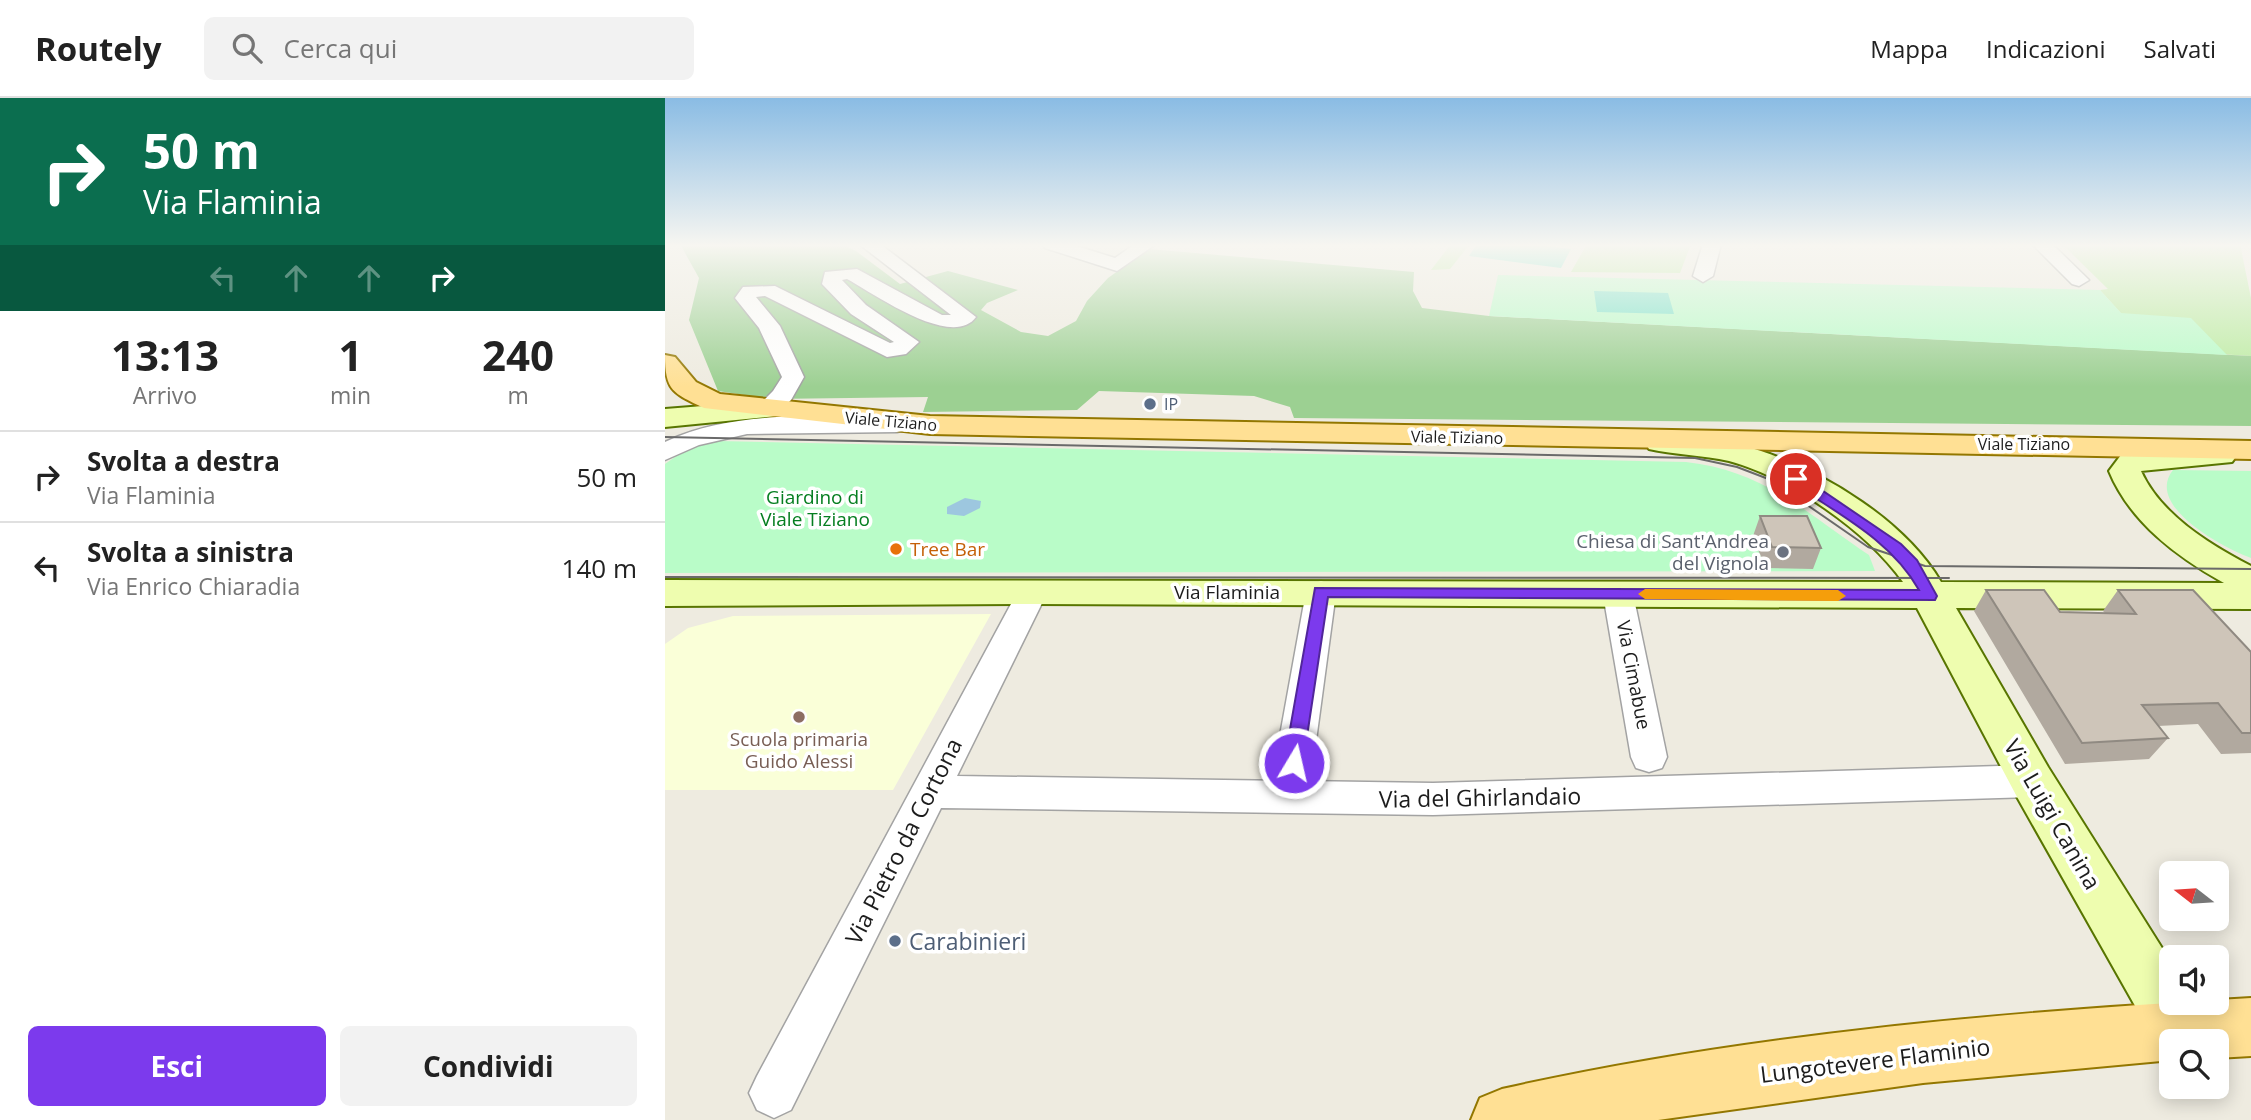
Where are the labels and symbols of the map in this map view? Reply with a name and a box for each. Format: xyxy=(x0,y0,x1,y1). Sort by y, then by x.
place label: IP xyxy=(1164,393,1178,415)
marker: IP xyxy=(1142,396,1158,412)
street label: Viale Tiziano xyxy=(844,406,938,436)
street label: Viale Tiziano xyxy=(1411,425,1503,449)
street label: Viale Tiziano xyxy=(1978,433,2070,455)
pin xyxy=(1766,449,1826,509)
park label: Giardino di Viale Tiziano xyxy=(760,484,870,532)
place label: Chiesa di Sant'Andrea del Vignola xyxy=(1576,528,1769,576)
place label: Tree Bar xyxy=(910,536,985,562)
marker: Tree Bar xyxy=(888,541,904,557)
marker: Chiesa di Sant'Andrea del Vignola xyxy=(1775,544,1791,560)
street label: Via Flaminia xyxy=(1174,579,1280,605)
street label: Via Cimabue xyxy=(1611,618,1657,732)
marker: Scuola primaria Guido Alessi xyxy=(791,709,807,725)
place label: Scuola primaria Guido Alessi xyxy=(730,726,868,774)
position arrow xyxy=(1257,726,1331,800)
street label: Via Pietro da Cortona xyxy=(837,732,969,950)
street label: Via Luigi Canina xyxy=(1997,733,2109,895)
street label: Via del Ghirlandaio xyxy=(1379,779,1581,815)
north arrow xyxy=(2159,861,2229,931)
place label: Carabinieri xyxy=(909,925,1026,957)
marker: Carabinieri xyxy=(887,933,903,949)
street label: Lungotevere Flaminio xyxy=(1758,1030,1992,1090)

